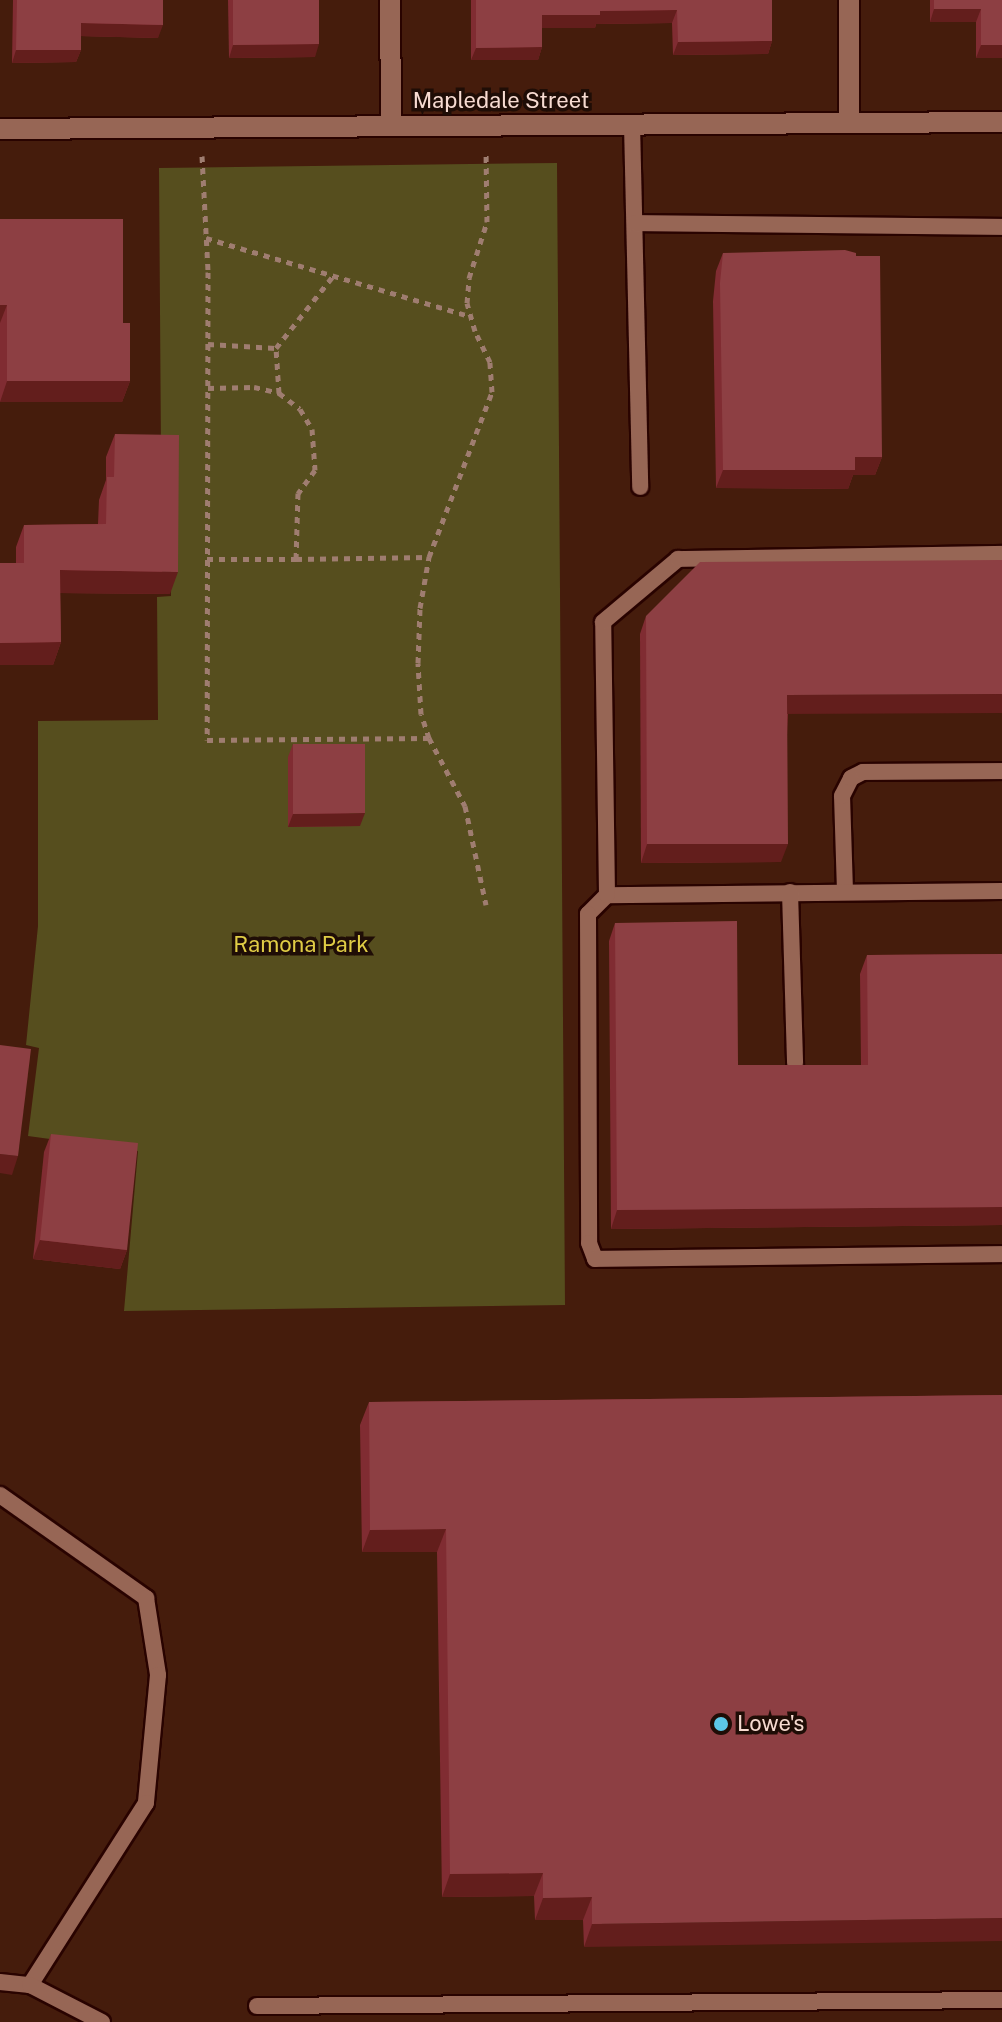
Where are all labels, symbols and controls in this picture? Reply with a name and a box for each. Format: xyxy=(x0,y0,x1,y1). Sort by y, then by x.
street label: Mapledale Street xyxy=(413,88,589,114)
park label: Ramona Park xyxy=(233,932,369,958)
place label: Lowe's xyxy=(737,1711,804,1737)
marker: Lowe's xyxy=(712,1715,730,1733)

